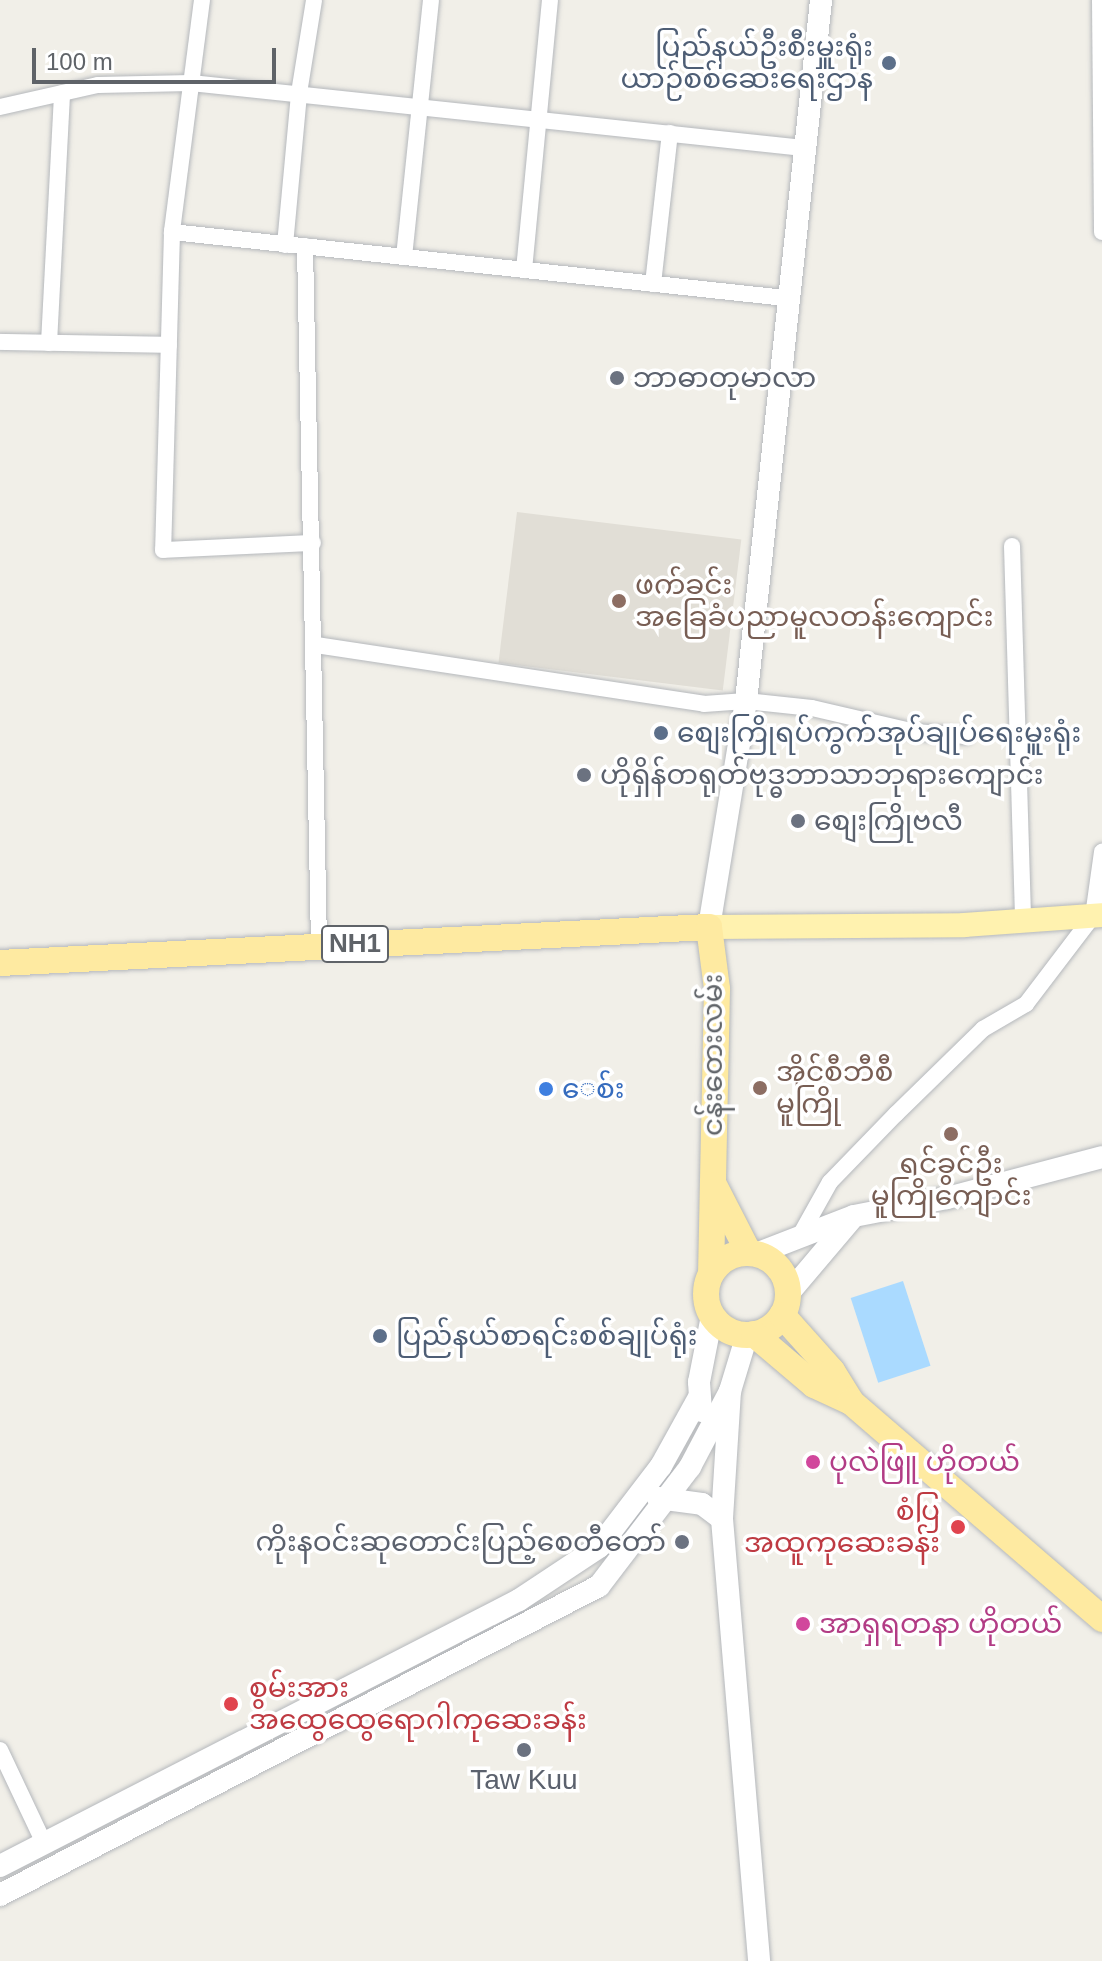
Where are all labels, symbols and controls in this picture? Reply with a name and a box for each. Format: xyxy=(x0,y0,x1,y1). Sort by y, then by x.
place label: ပြည်နယ်ဦးစီးမှူးရုံး ယာဉ်စစ်ဆေးရေးဌာန xyxy=(620,30,873,96)
scale bar xyxy=(36,32,280,82)
text: 100 m xyxy=(46,48,113,75)
marker: ပြည်နယ်ဦးစီးမှူးရုံး ယာဉ်စစ်ဆေးရေးဌာန xyxy=(880,54,898,72)
place label: ဘာဓာတုမာလာ xyxy=(633,361,816,395)
marker: ဘာဓာတုမာလာ xyxy=(608,369,626,387)
place label: ဖက်ခင်း အခြေခံပညာမူလတန်းကျောင်း xyxy=(635,568,993,634)
marker: ဖက်ခင်း အခြေခံပညာမူလတန်းကျောင်း xyxy=(610,592,628,610)
place label: စျေးကြိုရပ်ကွက်အုပ်ချုပ်ရေးမှူးရုံး xyxy=(677,716,1081,750)
marker: စျေးကြိုရပ်ကွက်အုပ်ချုပ်ရေးမှူးရုံး xyxy=(652,724,670,742)
place label: ဟိုရှိန်တရုတ်ဗုဒ္ဓဘာသာဘုရားကျောင်း xyxy=(600,758,1044,792)
marker: ဟိုရှိန်တရုတ်ဗုဒ္ဓဘာသာဘုရားကျောင်း xyxy=(575,766,593,784)
place label: စျေးကြိုဗလီ xyxy=(814,804,963,838)
marker: စျေးကြိုဗလီ xyxy=(789,812,807,830)
road number: NH1 xyxy=(319,922,391,966)
street label: ငန်းတေးလမ်း xyxy=(696,974,730,1136)
place label: အိုင်စီဘီစီ မူကြို xyxy=(776,1055,893,1121)
place label: ေစ်း xyxy=(562,1072,624,1106)
marker: အိုင်စီဘီစီ မူကြို xyxy=(751,1079,769,1097)
marker: ေစ်း xyxy=(537,1080,555,1098)
marker: ရင်ခွင်ဦး မူကြိုကျောင်း xyxy=(942,1125,960,1143)
place label: ရင်ခွင်ဦး မူကြိုကျောင်း xyxy=(871,1147,1031,1213)
place label: ပြည်နယ်စာရင်းစစ်ချုပ်ရုံး xyxy=(396,1319,697,1353)
marker: ပြည်နယ်စာရင်းစစ်ချုပ်ရုံး xyxy=(371,1327,389,1345)
place label: ပုလဲဖြူ ဟိုတယ် xyxy=(829,1445,1020,1479)
marker: ပုလဲဖြူ ဟိုတယ် xyxy=(804,1453,822,1471)
place label: စံပြ အထူကုဆေးခန်း xyxy=(744,1494,940,1560)
marker: စံပြ အထူကုဆေးခန်း xyxy=(947,1516,969,1538)
place label: ကိုးနဝင်းဆုတောင်းပြည့်စေတီတော် xyxy=(256,1525,666,1559)
marker: ကိုးနဝင်းဆုတောင်းပြည့်စေတီတော် xyxy=(673,1533,691,1551)
place label: အာရှရတနာ ဟိုတယ် xyxy=(819,1607,1062,1641)
marker: အာရှရတနာ ဟိုတယ် xyxy=(794,1615,812,1633)
place label: စွမ်းအား အထွေထွေရောဂါကုဆေးခန်း xyxy=(249,1671,587,1737)
marker: စွမ်းအား အထွေထွေရောဂါကုဆေးခန်း xyxy=(220,1693,242,1715)
marker: Taw Kuu xyxy=(515,1741,533,1759)
place label: Taw Kuu xyxy=(470,1763,578,1797)

